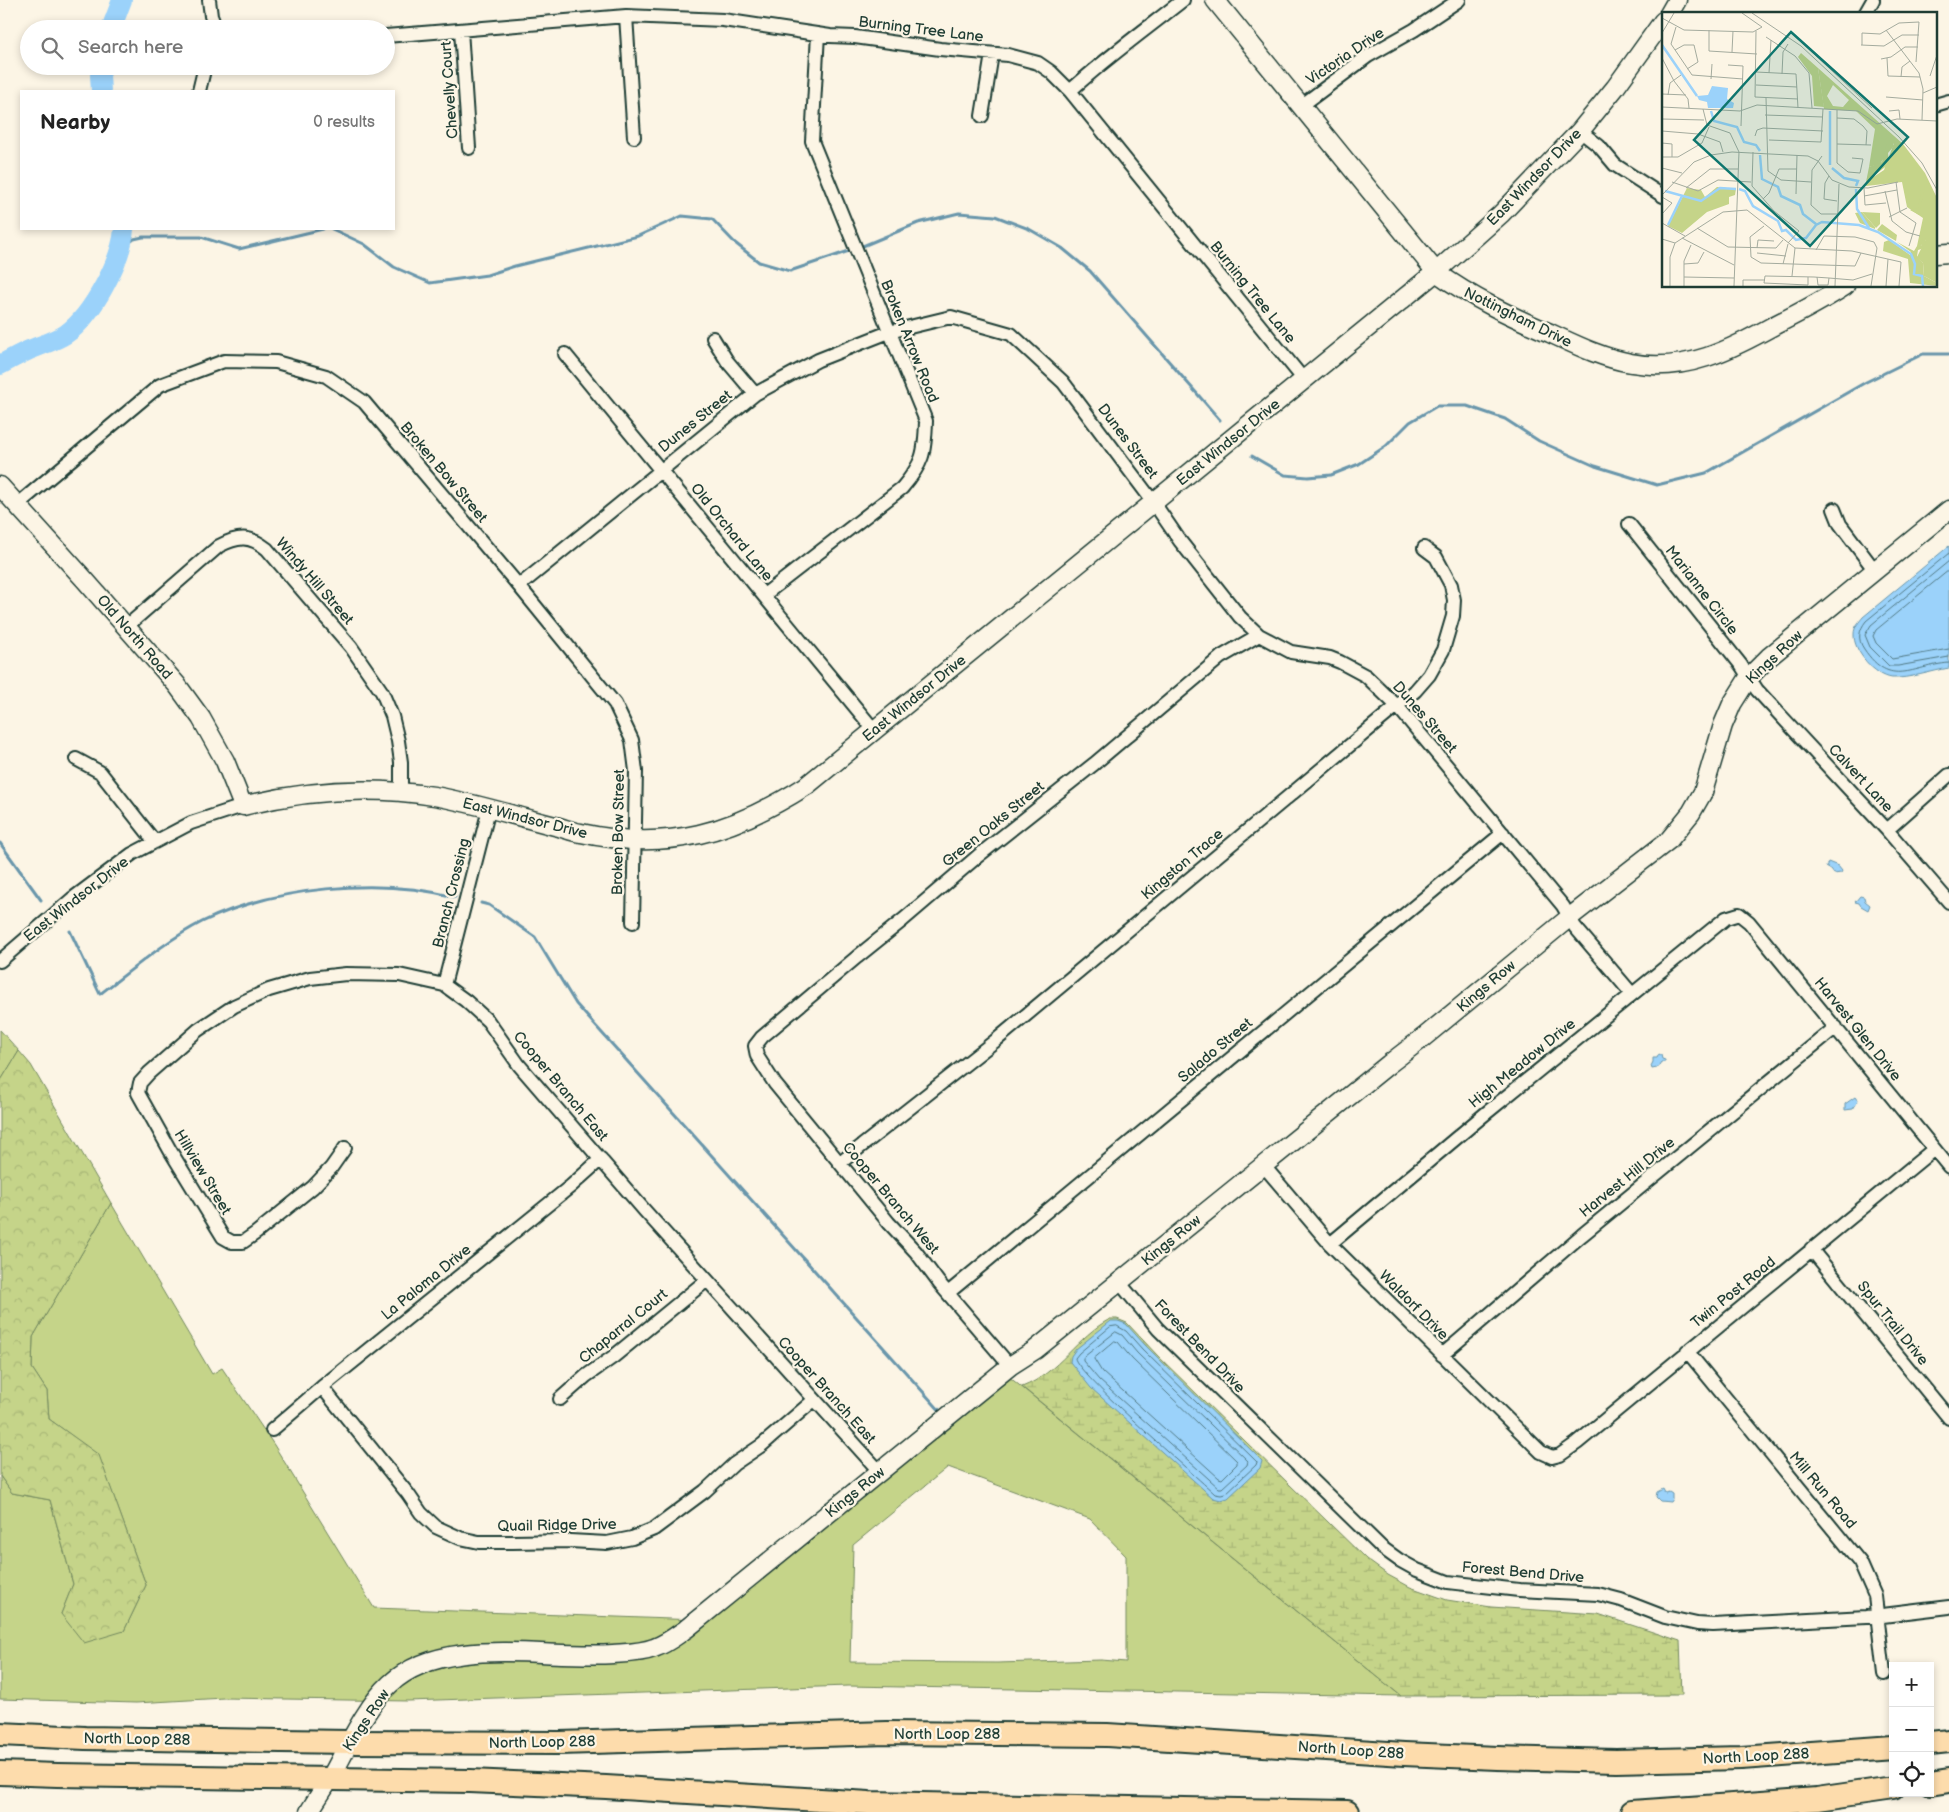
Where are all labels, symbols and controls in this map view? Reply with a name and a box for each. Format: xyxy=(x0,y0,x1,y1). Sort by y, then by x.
street label: Burning Tree Lane xyxy=(857,12,985,47)
inset map xyxy=(1662,12,1936,288)
search box xyxy=(20,20,395,75)
street label: Victoria Drive xyxy=(1303,23,1388,90)
icon: search xyxy=(38,34,66,62)
text: Search here xyxy=(78,36,183,59)
street label: Chevelly Court xyxy=(437,40,462,139)
text: Nearby xyxy=(40,110,110,135)
text: 0 results xyxy=(313,113,375,132)
street label: East Windsor Drive xyxy=(1483,125,1586,230)
street label: Burning Tree Lane xyxy=(1206,237,1300,347)
street label: Broken Arrow Road xyxy=(876,277,943,405)
street label: Nottingham Drive xyxy=(1461,283,1575,352)
street label: Dunes Street xyxy=(655,386,736,457)
street label: East Windsor Drive xyxy=(1173,395,1284,490)
street label: Dunes Street xyxy=(1093,400,1162,483)
street label: Broken Bow Street xyxy=(396,418,492,527)
street label: Old Orchard Lane xyxy=(686,480,777,585)
street label: Windy Hill Street xyxy=(272,534,358,629)
street label: Marianne Circle xyxy=(1661,542,1742,639)
street label: Old North Road xyxy=(93,591,177,684)
street label: Kings Row xyxy=(1742,626,1807,689)
street label: East Windsor Drive xyxy=(859,651,970,746)
street label: Dunes Street xyxy=(1388,678,1461,757)
street label: Calvert Lane xyxy=(1824,740,1897,817)
street label: Broken Bow Street xyxy=(608,768,629,895)
street label: Green Oaks Street xyxy=(938,777,1049,871)
street label: East Windsor Drive xyxy=(460,794,589,843)
street label: Kingston Trace xyxy=(1137,825,1227,904)
street label: Branch Crossing xyxy=(429,836,474,950)
street label: East Windsor Drive xyxy=(20,852,133,946)
street label: Kings Row xyxy=(1453,956,1520,1016)
street label: Harvest Glen Drive xyxy=(1810,974,1905,1085)
street label: Salado Street xyxy=(1174,1013,1257,1087)
street label: High Meadow Drive xyxy=(1465,1014,1580,1112)
street label: Cooper Branch East xyxy=(509,1027,612,1146)
street label: Hillview Street xyxy=(170,1126,236,1219)
street label: Harvest Hill Drive xyxy=(1576,1133,1679,1222)
street label: Cooper Branch West xyxy=(838,1138,943,1259)
street label: Kings Row xyxy=(1138,1211,1205,1270)
street label: La Paloma Drive xyxy=(378,1240,475,1324)
street label: Twin Post Road xyxy=(1687,1252,1780,1332)
street label: Waldorf Drive xyxy=(1375,1266,1453,1344)
street label: Spur Trail Drive xyxy=(1853,1277,1932,1369)
street label: Chaparral Court xyxy=(575,1285,672,1368)
street label: Forest Bend Drive xyxy=(1150,1296,1249,1397)
street label: Cooper Branch East xyxy=(773,1333,880,1448)
street label: Mill Run Road xyxy=(1785,1448,1860,1533)
street label: Kings Row xyxy=(822,1463,889,1522)
street label: Quail Ridge Drive xyxy=(497,1515,617,1536)
street label: Forest Bend Drive xyxy=(1461,1558,1585,1587)
map controls xyxy=(1889,1662,1934,1797)
button: + xyxy=(1889,1662,1934,1707)
street label: Kings Row xyxy=(339,1686,394,1755)
button: − xyxy=(1889,1707,1934,1752)
street label: North Loop 288 xyxy=(894,1725,1001,1744)
street label: North Loop 288 xyxy=(84,1729,191,1750)
street label: North Loop 288 xyxy=(489,1732,596,1753)
street label: North Loop 288 xyxy=(1297,1737,1405,1764)
street label: North Loop 288 xyxy=(1702,1744,1810,1769)
button: locate xyxy=(1889,1752,1934,1797)

